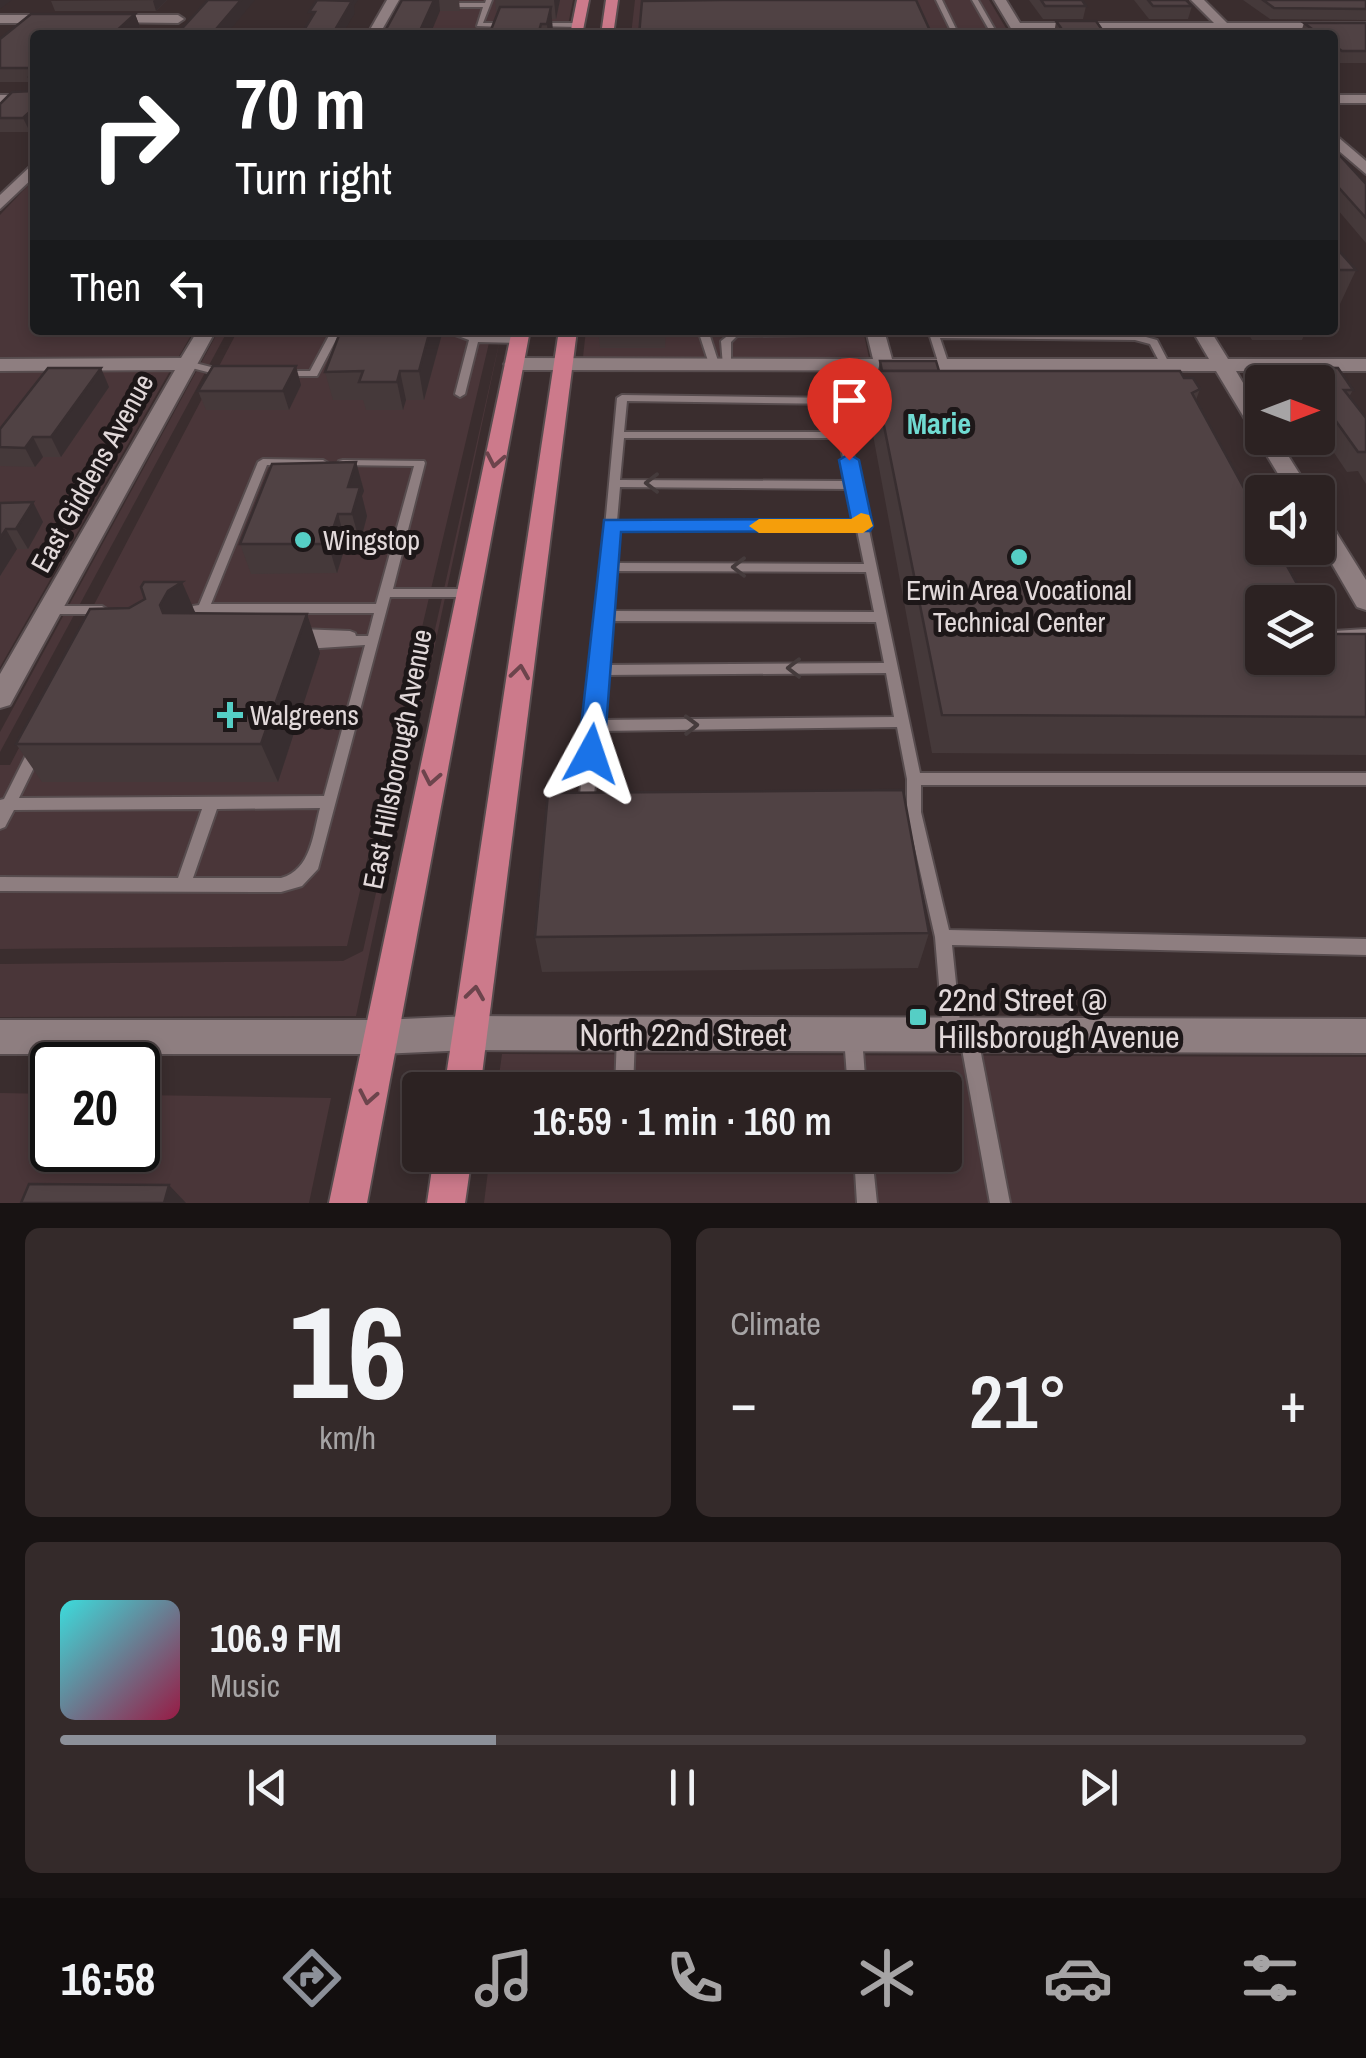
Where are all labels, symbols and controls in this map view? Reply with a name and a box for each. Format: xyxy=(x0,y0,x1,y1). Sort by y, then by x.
text: 70 m xyxy=(235,57,366,151)
icon: right xyxy=(70,70,200,200)
text: Turn right xyxy=(235,147,392,208)
icon: left xyxy=(161,260,216,315)
text: Then xyxy=(70,262,141,313)
pin xyxy=(807,358,892,461)
north arrow xyxy=(1245,365,1335,455)
map controls xyxy=(1245,365,1335,675)
street label: East Giddens Avenue xyxy=(22,367,162,579)
icon: arrive xyxy=(822,373,877,428)
district label: Marie xyxy=(907,403,971,443)
one-way arrow xyxy=(485,451,506,468)
one-way arrow xyxy=(643,472,658,494)
button: sound xyxy=(1245,475,1335,565)
place label: Wingstop xyxy=(323,521,420,559)
marker: Wingstop xyxy=(292,529,314,551)
marker: Erwin Area Vocational Technical Center xyxy=(1008,546,1030,568)
one-way arrow xyxy=(730,556,746,578)
place label: Erwin Area Vocational Technical Center xyxy=(906,571,1132,641)
button: layers xyxy=(1245,585,1335,675)
street label: East Hillsborough Avenue xyxy=(353,626,441,892)
one-way arrow xyxy=(785,658,801,679)
one-way arrow xyxy=(509,663,530,680)
place label: Walgreens xyxy=(250,696,359,734)
position arrow xyxy=(539,702,643,806)
marker: Walgreens xyxy=(219,704,241,726)
one-way arrow xyxy=(683,714,699,735)
one-way arrow xyxy=(422,769,443,786)
place label: 22nd Street @ Hillsborough Avenue xyxy=(938,978,1180,1058)
one-way arrow xyxy=(464,985,485,1002)
marker: 22nd Street @ Hillsborough Avenue xyxy=(907,1006,929,1028)
street label: North 22nd Street xyxy=(579,1013,787,1056)
speed limit sign: 20 xyxy=(30,1042,160,1172)
one-way arrow xyxy=(359,1088,380,1105)
text: 16:59 · 1 min · 160 m xyxy=(532,1096,832,1147)
text: 16 xyxy=(288,1263,407,1439)
text: Climate xyxy=(731,1302,821,1345)
text: 21° xyxy=(969,1350,1067,1451)
text: − xyxy=(731,1365,757,1439)
text: + xyxy=(1280,1365,1306,1439)
text: km/h xyxy=(319,1416,376,1459)
text: 106.9 FM xyxy=(210,1613,342,1664)
text: Music xyxy=(210,1664,280,1707)
icon: previous xyxy=(240,1760,295,1815)
icon: pause xyxy=(655,1760,710,1815)
icon: next xyxy=(1071,1760,1126,1815)
icon: directions xyxy=(277,1943,347,2013)
icon: music xyxy=(469,1943,539,2013)
icon: phone xyxy=(660,1943,730,2013)
icon: climate xyxy=(852,1943,922,2013)
icon: car xyxy=(1043,1943,1113,2013)
icon: filters xyxy=(1235,1943,1305,2013)
text: 16:58 xyxy=(61,1948,155,2009)

